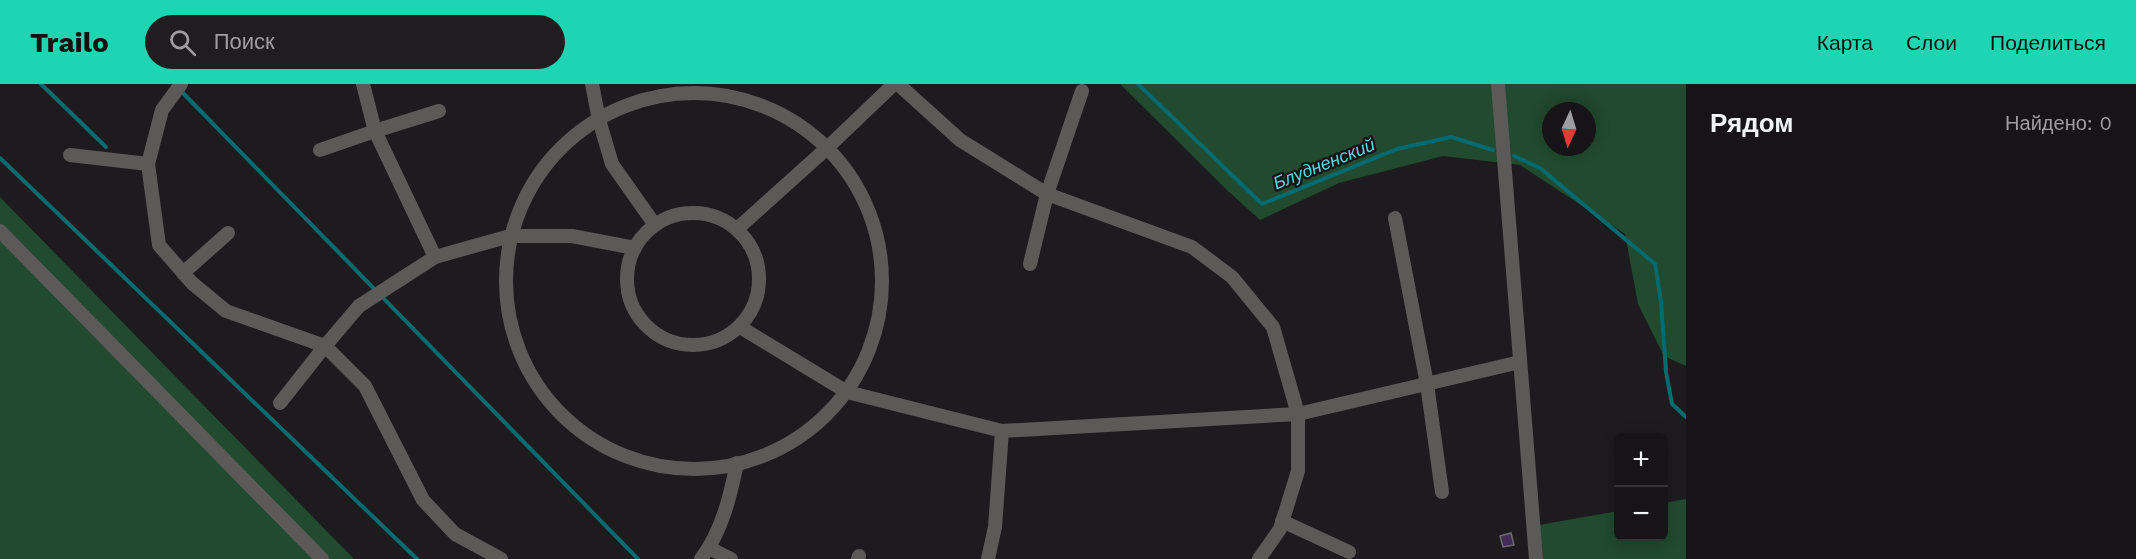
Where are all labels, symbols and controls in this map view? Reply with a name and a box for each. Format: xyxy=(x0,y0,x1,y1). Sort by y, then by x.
search box xyxy=(145,15,565,69)
text: Trailo xyxy=(30,26,109,59)
icon: search xyxy=(166,26,199,59)
text: Поиск xyxy=(214,29,275,54)
text: Карта xyxy=(1817,30,1873,55)
text: Слои xyxy=(1906,30,1957,55)
text: Поделиться xyxy=(1990,30,2106,55)
north arrow xyxy=(1542,102,1596,156)
text: Рядом xyxy=(1710,108,1793,138)
text: Найдено: 0 xyxy=(2005,111,2112,135)
water label: Блудненский xyxy=(1270,134,1378,193)
map controls xyxy=(1614,433,1668,541)
button: + xyxy=(1614,433,1668,487)
button: − xyxy=(1614,487,1668,541)

